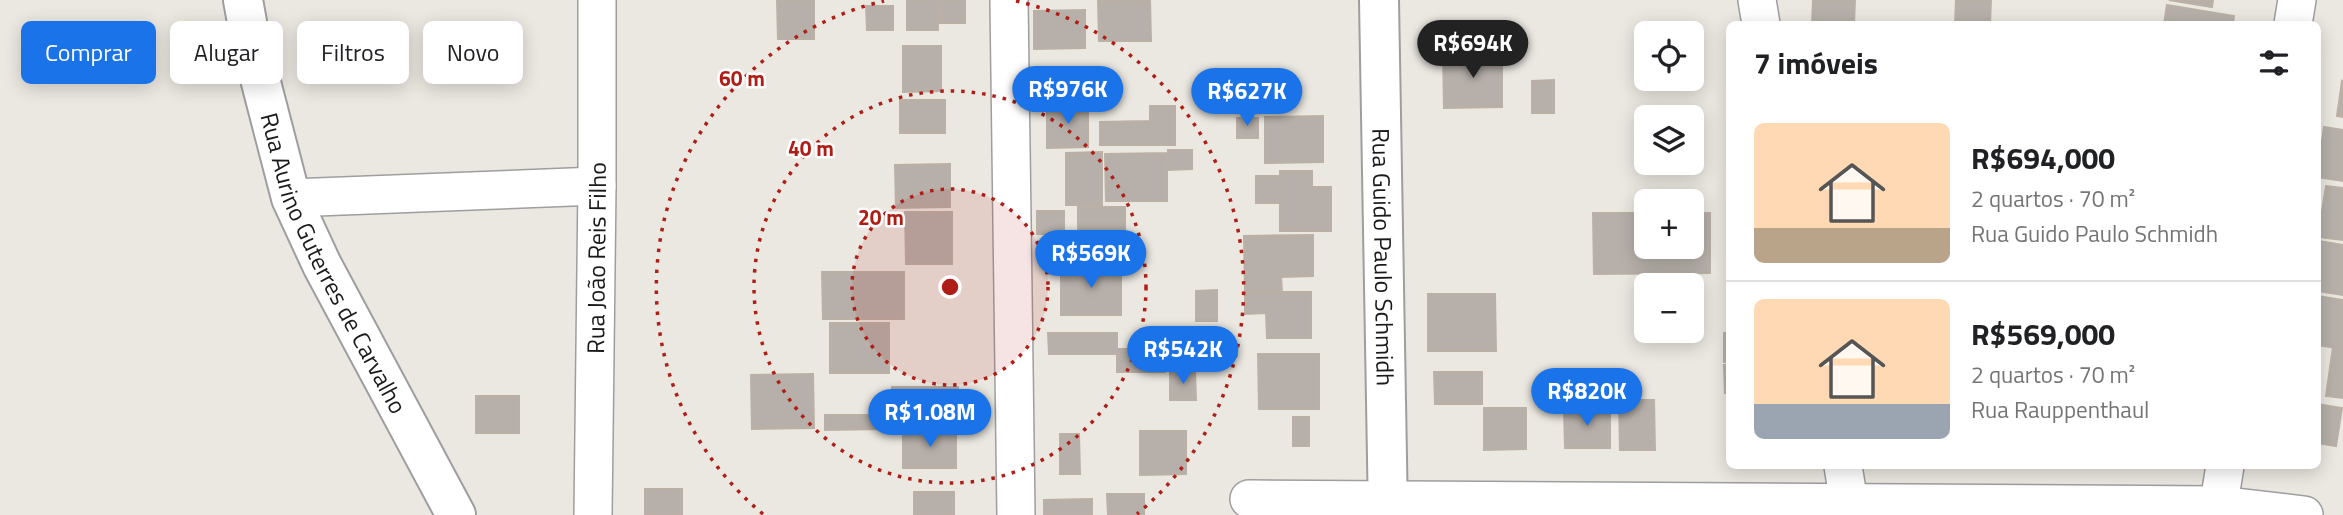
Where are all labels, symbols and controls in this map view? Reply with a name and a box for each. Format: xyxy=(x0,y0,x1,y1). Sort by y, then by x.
pin: R$694K xyxy=(1416,20,1530,80)
chip: Comprar xyxy=(21,21,156,84)
chip: Alugar xyxy=(170,21,283,84)
chip: Filtros xyxy=(297,21,409,84)
chip: Novo xyxy=(423,21,523,84)
map controls xyxy=(1634,21,1704,343)
button: locate xyxy=(1634,21,1704,91)
text: R$694K xyxy=(1433,25,1513,60)
text: 7 imóveis xyxy=(1754,40,1878,86)
icon: filters xyxy=(2255,44,2293,82)
text: 60 m xyxy=(719,62,765,94)
pin: R$976K xyxy=(1011,66,1125,126)
pin: R$627K xyxy=(1190,68,1304,128)
text: R$976K xyxy=(1028,71,1108,106)
text: R$627K xyxy=(1207,73,1287,108)
button: layers xyxy=(1634,105,1704,175)
street label: Rua Aurino Guterres de Carvalho xyxy=(252,109,416,420)
street label: Rua Guido Paulo Schmidh xyxy=(1363,128,1404,386)
text: 40 m xyxy=(788,132,834,164)
text: R$694,000 xyxy=(1971,135,2115,181)
icon: home xyxy=(1810,151,1894,235)
street label: Rua João Reis Filho xyxy=(577,162,615,354)
text: 2 quartos · 70 m² xyxy=(1971,181,2135,216)
button: + xyxy=(1634,189,1704,259)
text: 20 m xyxy=(858,201,904,233)
text: Rua Guido Paulo Schmidh xyxy=(1971,216,2218,251)
pin: R$569K xyxy=(1034,230,1148,290)
text: R$569K xyxy=(1051,235,1131,270)
button: − xyxy=(1634,273,1704,343)
centre of rings xyxy=(938,275,962,299)
text: R$569,000 xyxy=(1971,311,2115,357)
pin: R$542K xyxy=(1126,326,1240,386)
icon: home xyxy=(1810,327,1894,411)
text: R$542K xyxy=(1143,331,1223,366)
text: 2 quartos · 70 m² xyxy=(1971,357,2135,392)
pin: R$820K xyxy=(1530,368,1644,428)
text: R$820K xyxy=(1547,373,1627,408)
pin: R$1.08M xyxy=(865,390,995,449)
text: Rua Rauppenthaul xyxy=(1971,392,2149,427)
text: R$1.08M xyxy=(884,394,976,429)

